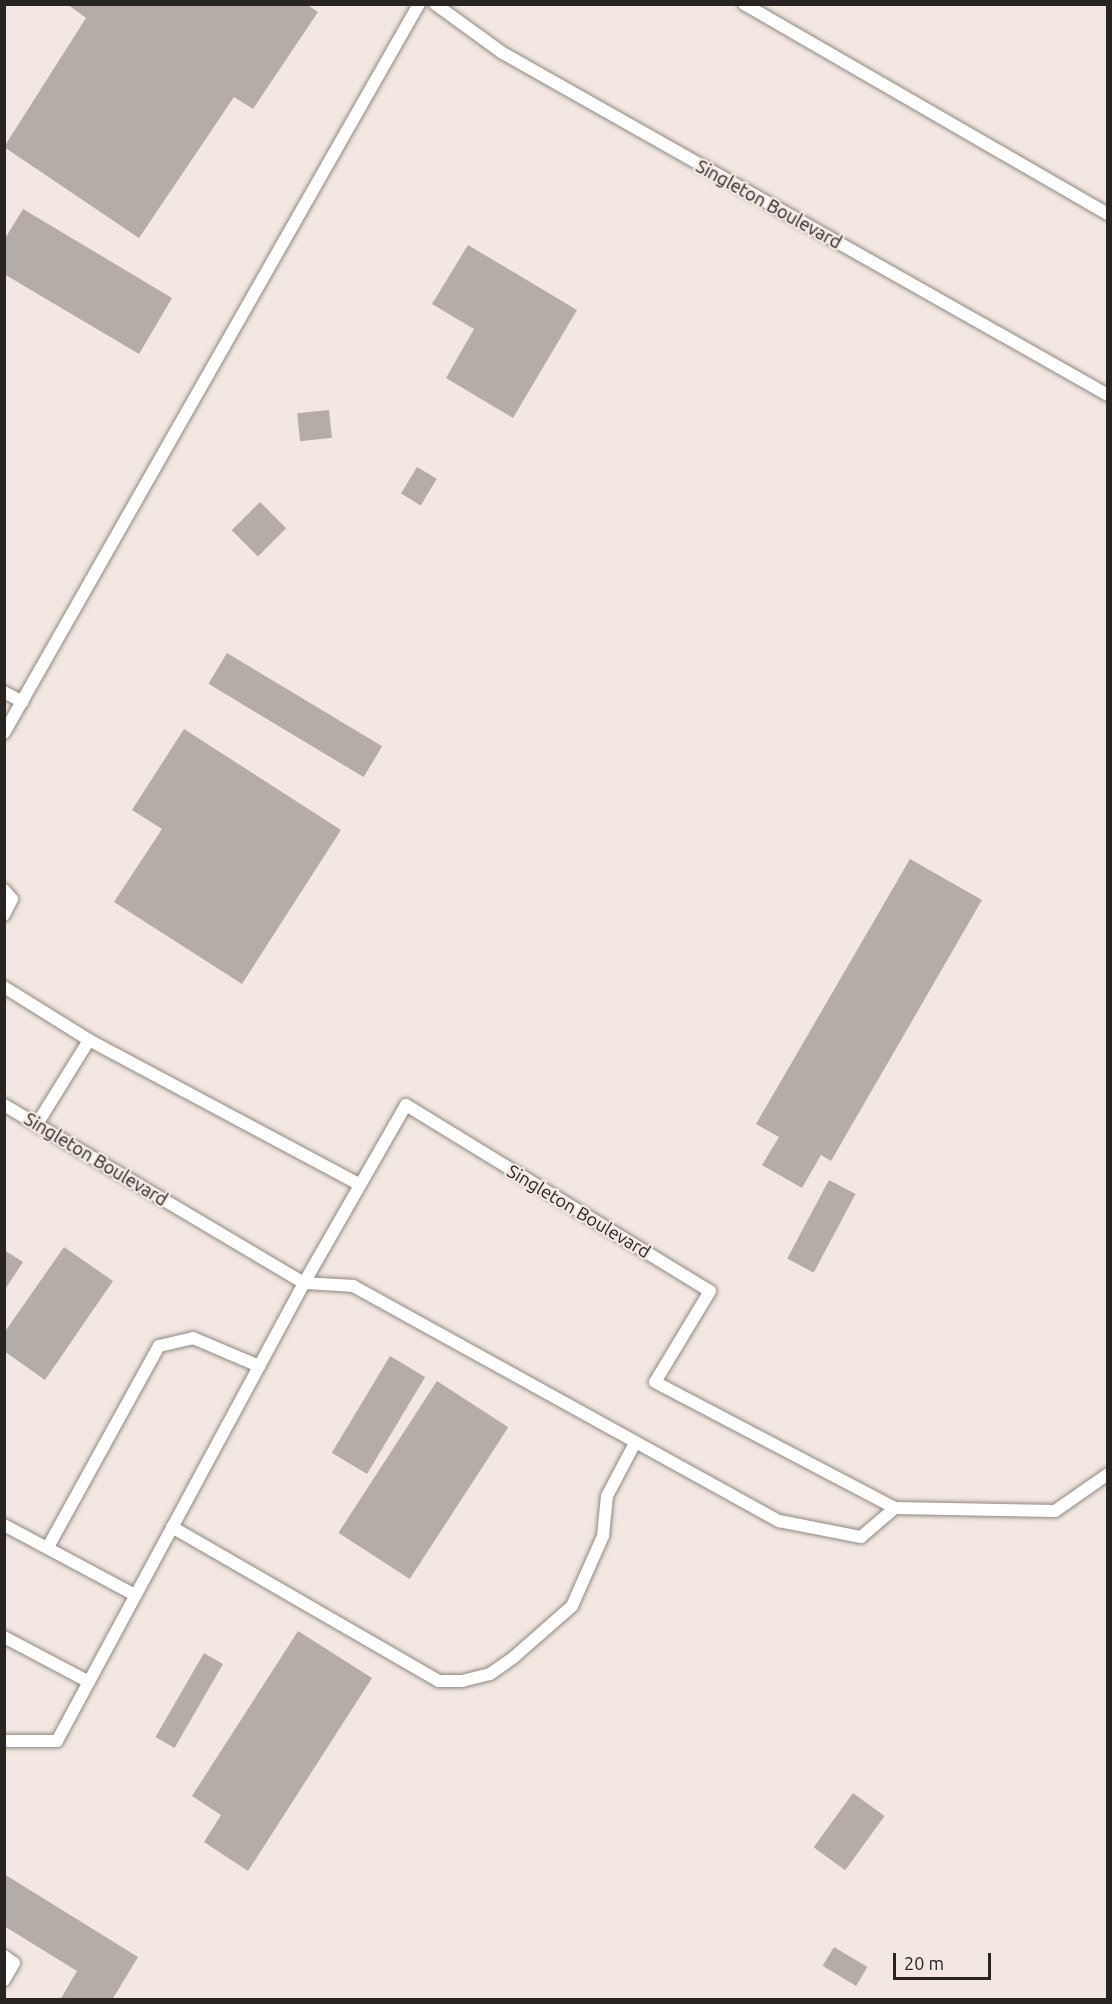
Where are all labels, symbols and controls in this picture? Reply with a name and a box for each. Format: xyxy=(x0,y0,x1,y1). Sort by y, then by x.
street label: Singleton Boulevard xyxy=(692,155,846,253)
street label: Singleton Boulevard xyxy=(20,1108,172,1210)
street label: Singleton Boulevard xyxy=(503,1160,655,1262)
scale bar xyxy=(896,1941,994,1979)
text: 20 m xyxy=(904,1953,944,1973)

